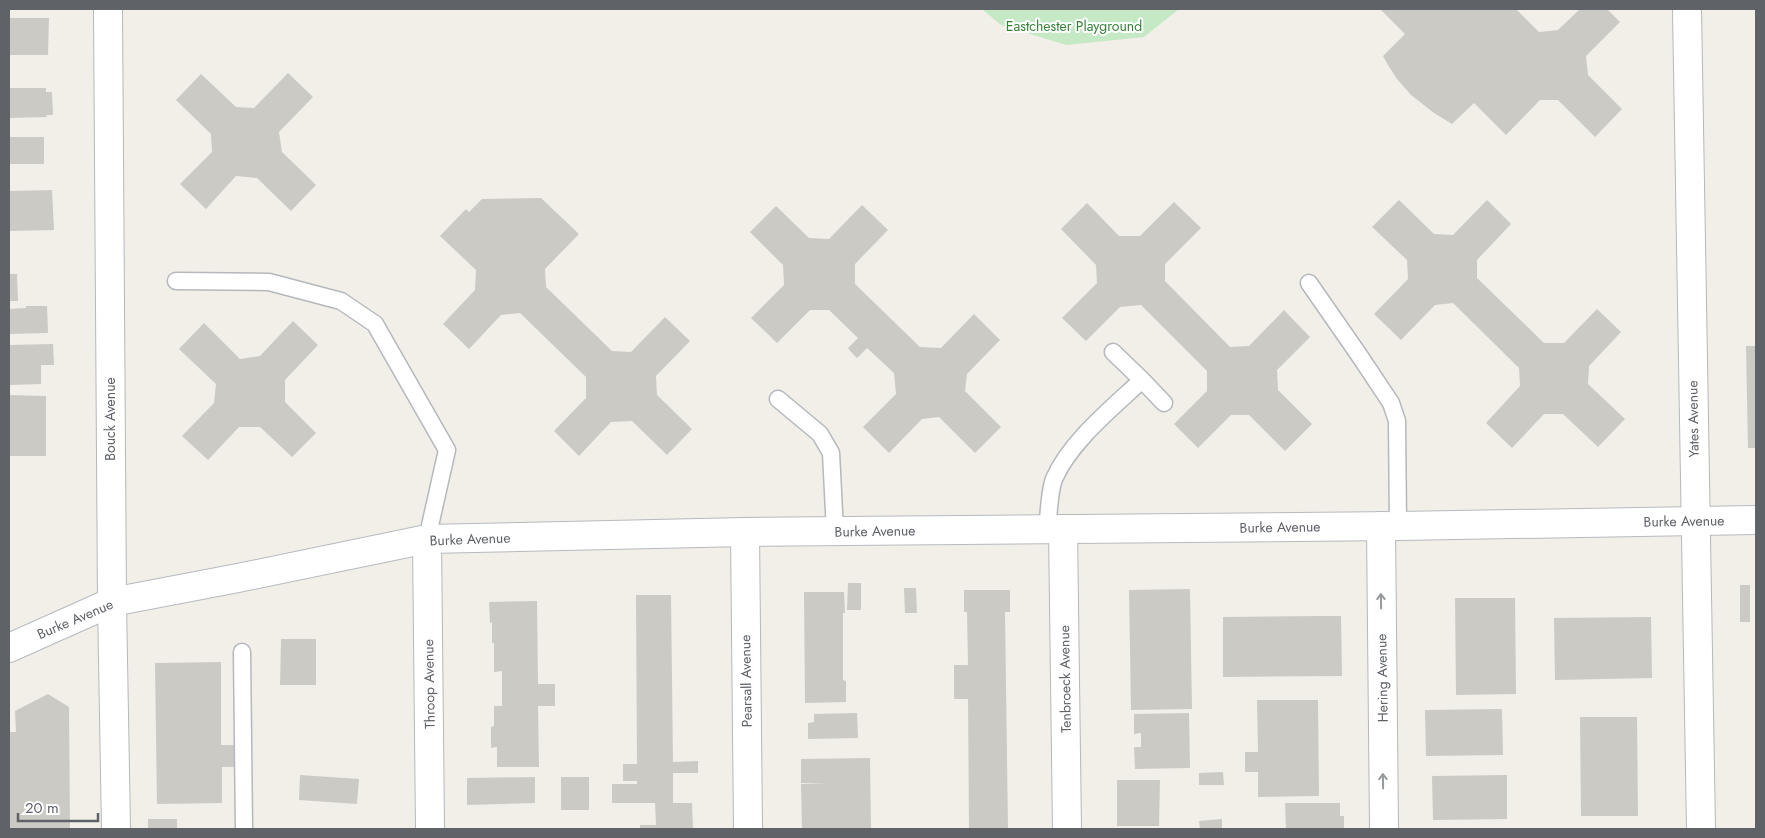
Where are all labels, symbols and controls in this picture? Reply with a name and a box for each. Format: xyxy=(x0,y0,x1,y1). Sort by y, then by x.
park label: Eastchester Playground xyxy=(1006,16,1142,36)
street label: Bouck Avenue xyxy=(100,377,120,461)
street label: Yates Avenue xyxy=(1682,380,1704,458)
street label: Burke Avenue xyxy=(1643,510,1725,532)
street label: Burke Avenue xyxy=(1239,516,1321,538)
street label: Burke Avenue xyxy=(834,520,916,542)
street label: Burke Avenue xyxy=(429,528,511,550)
one-way arrow xyxy=(1377,593,1386,609)
street label: Burke Avenue xyxy=(34,594,116,644)
street label: Tenbroeck Avenue xyxy=(1054,625,1076,733)
street label: Hering Avenue xyxy=(1371,633,1393,723)
street label: Pearsall Avenue xyxy=(735,635,757,727)
street label: Throop Avenue xyxy=(418,639,440,729)
one-way arrow xyxy=(1379,773,1388,789)
scale bar xyxy=(18,790,98,822)
text: 20 m xyxy=(25,797,59,819)

